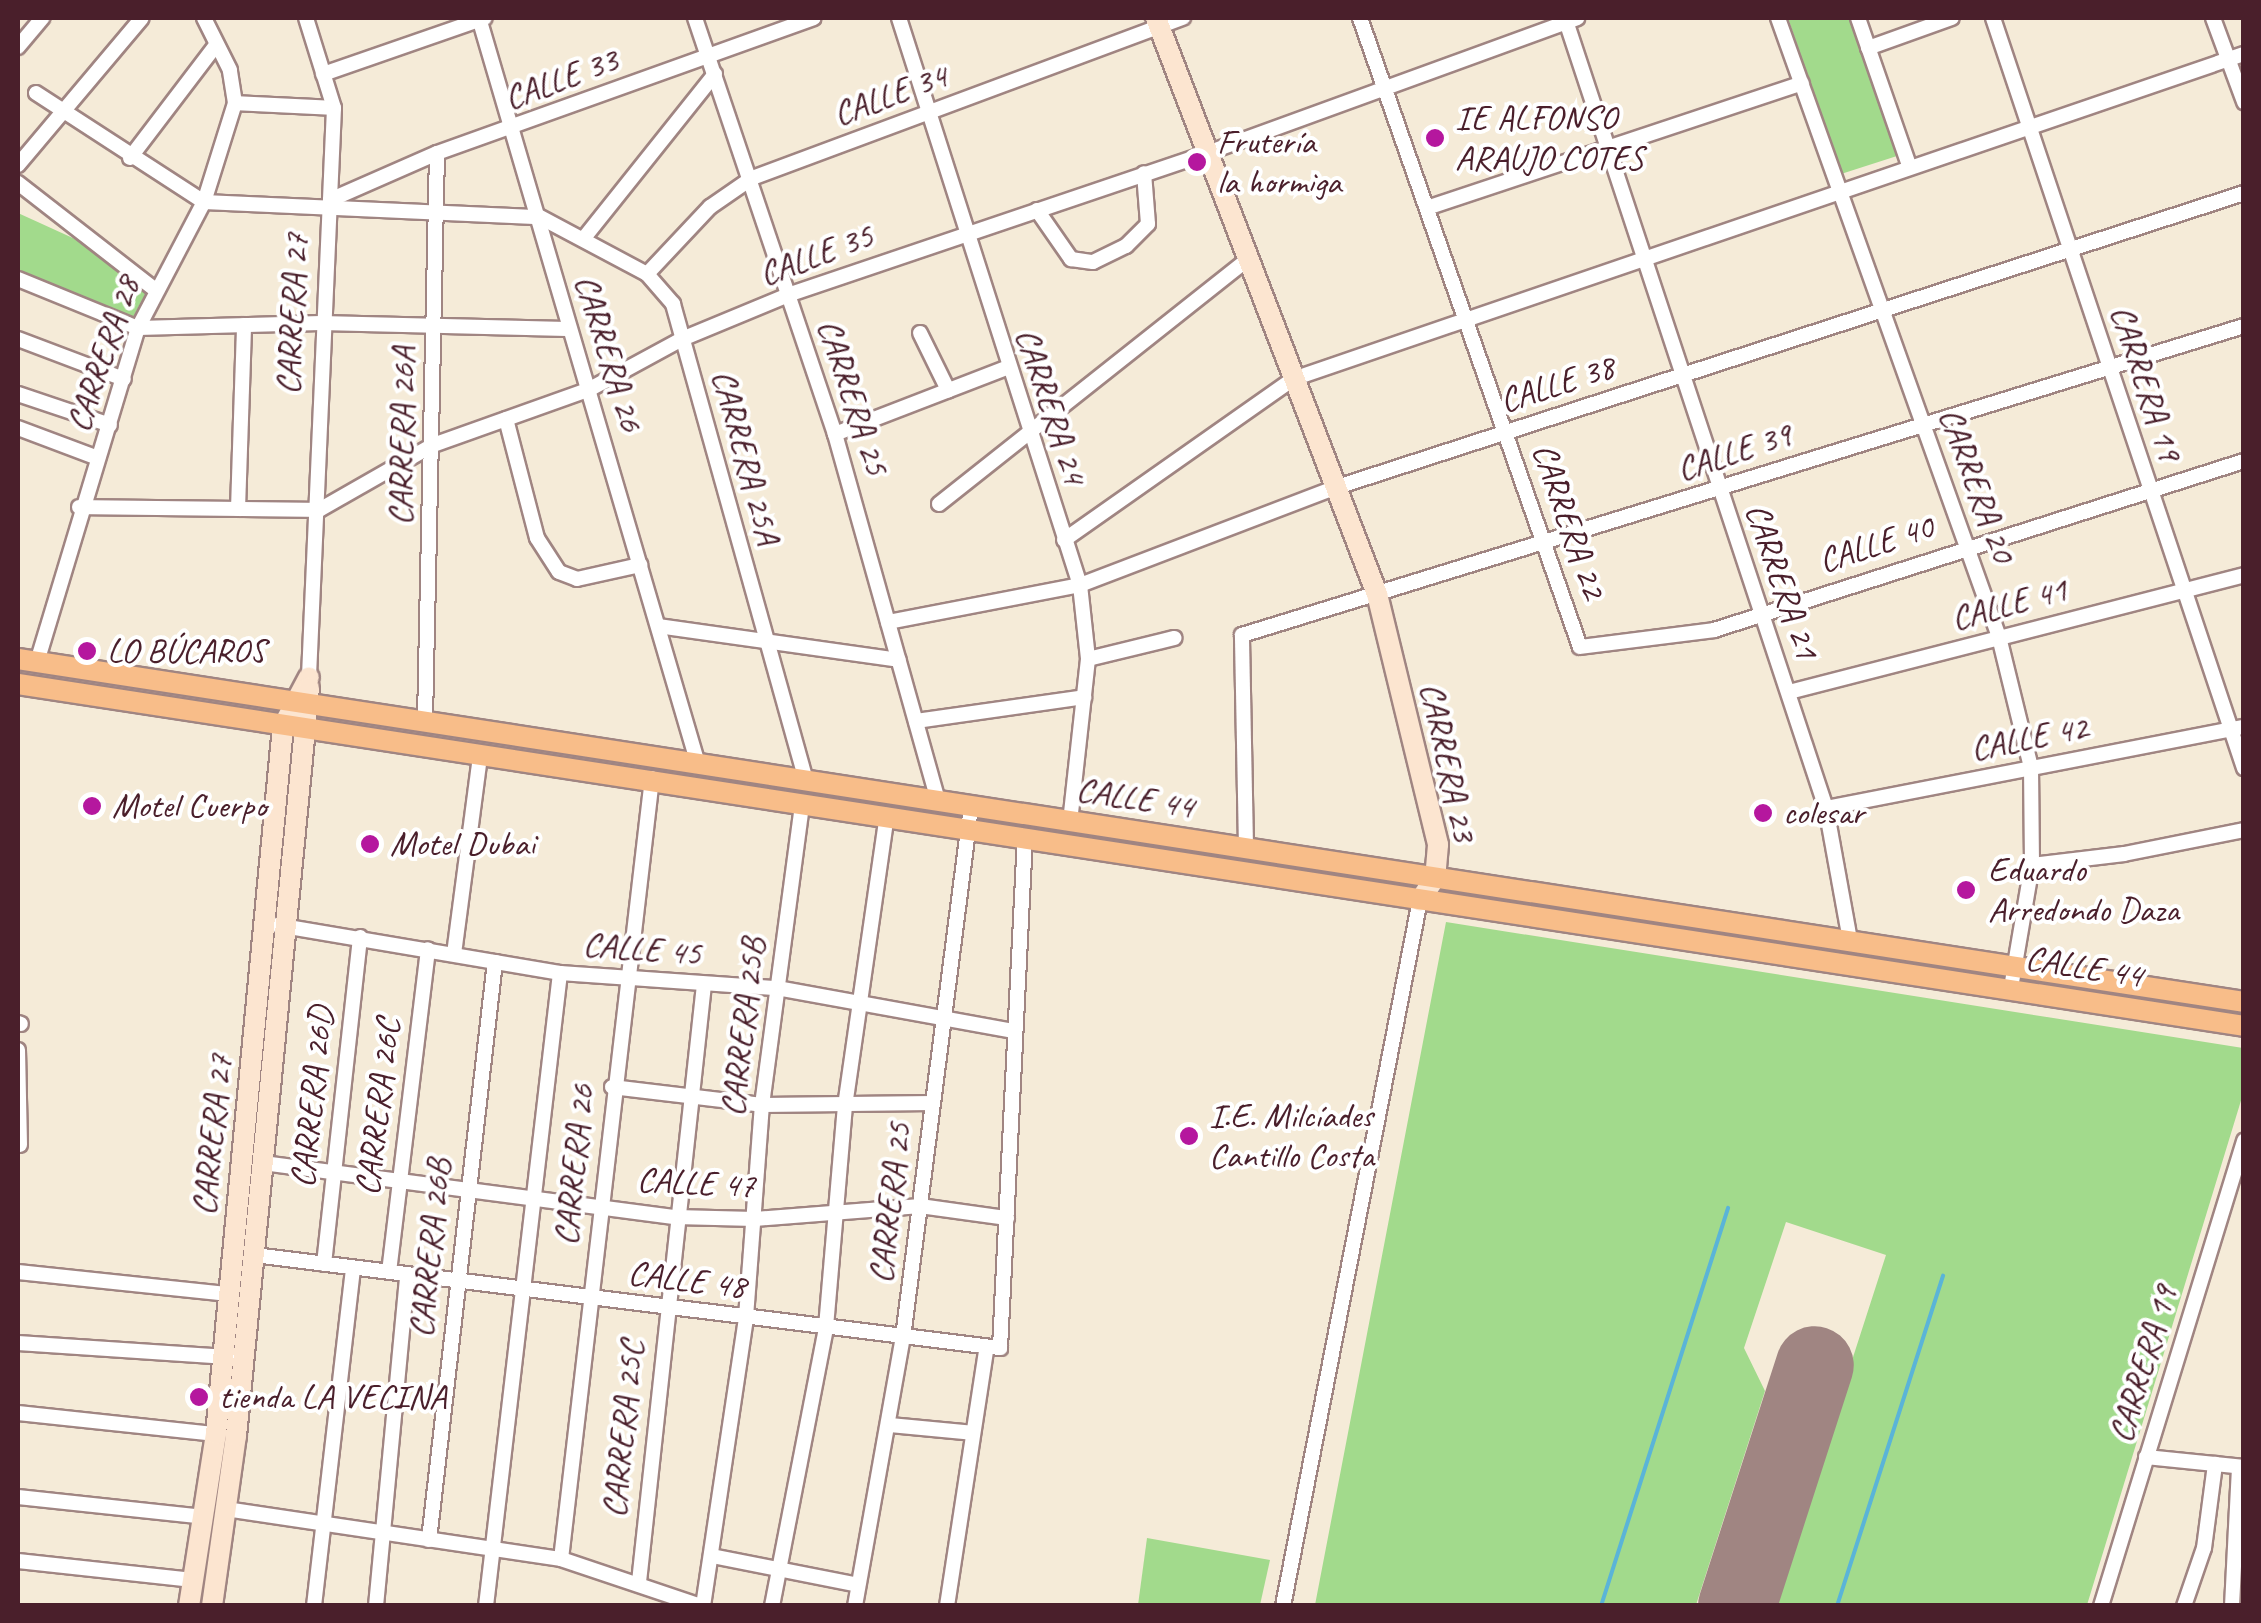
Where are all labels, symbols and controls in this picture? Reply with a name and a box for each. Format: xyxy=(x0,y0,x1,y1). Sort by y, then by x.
street label: CALLE 33 xyxy=(498,39,624,119)
street label: CALLE 34 xyxy=(827,55,953,135)
place label: IE ALFONSO ARAUJO COTES xyxy=(1455,97,1645,179)
place label: Frutería la hormiga xyxy=(1217,121,1341,203)
marker: IE ALFONSO ARAUJO COTES xyxy=(1424,127,1446,149)
marker: Frutería la hormiga xyxy=(1186,151,1208,173)
street label: CALLE 35 xyxy=(753,215,879,295)
street label: CARRERA 27 xyxy=(267,232,317,396)
street label: CARRERA 26 xyxy=(565,270,653,436)
street label: CARRERA 28 xyxy=(57,271,149,437)
street label: CARRERA 19 xyxy=(2101,300,2191,466)
street label: CARRERA 25 xyxy=(808,314,898,480)
street label: CARRERA 24 xyxy=(1006,323,1096,489)
street label: CARRERA 26A xyxy=(379,346,425,526)
street label: CALLE 38 xyxy=(1494,346,1620,422)
street label: CARRERA 25A xyxy=(703,365,789,549)
street label: CARRERA 20 xyxy=(1930,402,2024,568)
street label: CALLE 39 xyxy=(1671,414,1797,490)
street label: CARRERA 22 xyxy=(1523,438,1615,604)
street label: CARRERA 21 xyxy=(1736,498,1828,664)
street label: CALLE 40 xyxy=(1813,506,1939,582)
street label: CALLE 41 xyxy=(1946,568,2072,640)
place label: LO BÚCAROS xyxy=(107,630,266,672)
marker: LO BÚCAROS xyxy=(76,640,98,662)
street label: CARRERA 23 xyxy=(1411,679,1485,845)
street label: CALLE 42 xyxy=(1967,706,2091,770)
street label: CALLE 44 xyxy=(1073,768,1197,828)
place label: Motel Cuerpo xyxy=(112,785,266,827)
place label: colesar xyxy=(1783,792,1864,834)
marker: Motel Cuerpo xyxy=(81,795,103,817)
marker: colesar xyxy=(1752,802,1774,824)
place label: Motel Dubai xyxy=(390,823,534,865)
marker: Motel Dubai xyxy=(359,833,381,855)
place label: Eduardo Arredondo Daza xyxy=(1988,849,2179,931)
marker: Eduardo Arredondo Daza xyxy=(1953,877,1979,903)
street label: CALLE 45 xyxy=(581,923,703,975)
street label: CARRERA 25B xyxy=(711,935,775,1119)
street label: CALLE 44 xyxy=(2022,937,2146,997)
street label: CARRERA 26D xyxy=(282,1005,342,1189)
street label: CARRERA 26C xyxy=(346,1016,410,1198)
street label: CARRERA 27 xyxy=(183,1053,241,1217)
street label: CARRERA 26 xyxy=(545,1083,603,1247)
place label: I.E. Milcíades Cantillo Costa xyxy=(1209,1095,1374,1177)
street label: CARRERA 25 xyxy=(859,1120,921,1286)
marker: I.E. Milcíades Cantillo Costa xyxy=(1178,1125,1200,1147)
street label: CARRERA 26B xyxy=(400,1157,460,1339)
street label: CALLE 47 xyxy=(636,1159,756,1207)
street label: CALLE 48 xyxy=(626,1252,748,1308)
street label: CARRERA 19 xyxy=(2099,1281,2187,1447)
street label: CARRERA 25C xyxy=(593,1338,653,1520)
place label: tienda LA VECINA xyxy=(219,1376,445,1418)
marker: tienda LA VECINA xyxy=(188,1386,210,1408)

